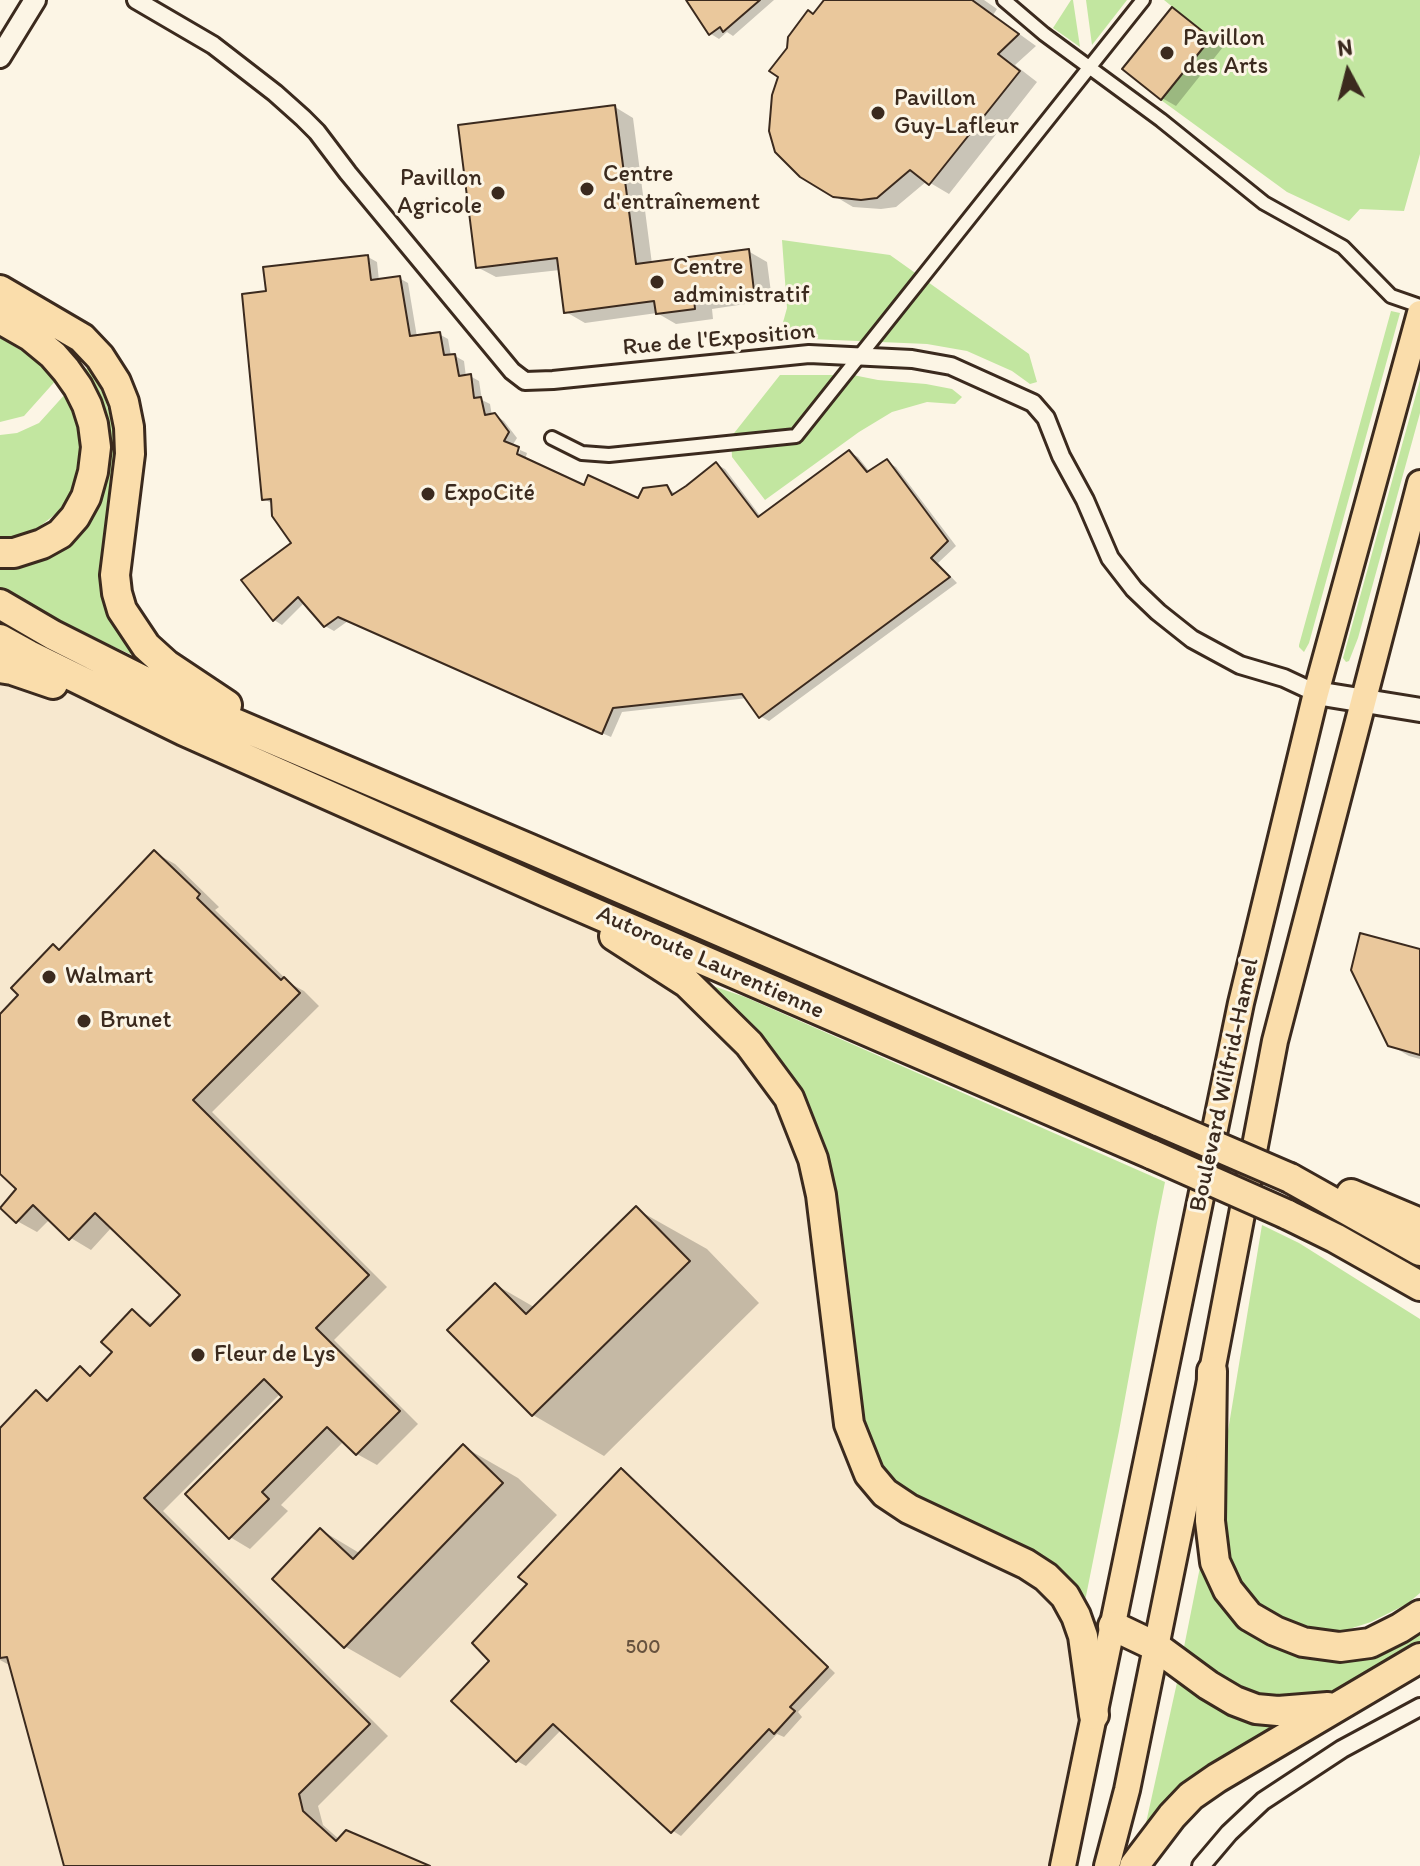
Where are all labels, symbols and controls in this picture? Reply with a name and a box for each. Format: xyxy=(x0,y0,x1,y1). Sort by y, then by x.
place label: Pavillon des Arts xyxy=(1183,25,1268,81)
north arrow xyxy=(1308,32,1388,112)
text: N xyxy=(1336,33,1354,62)
marker: Pavillon des Arts xyxy=(1158,44,1176,62)
place label: Pavillon Guy-Lafleur xyxy=(894,85,1019,141)
marker: Pavillon Guy-Lafleur xyxy=(869,104,887,122)
place label: Centre d'entraînement xyxy=(603,161,760,217)
place label: Pavillon Agricole xyxy=(397,165,482,221)
marker: Centre d'entraînement xyxy=(578,180,596,198)
marker: Pavillon Agricole xyxy=(489,184,507,202)
place label: Centre administratif xyxy=(673,254,810,310)
marker: Centre administratif xyxy=(648,273,666,291)
street label: Rue de l'Exposition xyxy=(622,317,816,363)
place label: ExpoCité xyxy=(444,480,535,508)
marker: ExpoCité xyxy=(419,485,437,503)
street label: Autoroute Laurentienne xyxy=(592,900,828,1026)
street label: Boulevard Wilfrid-Hamel xyxy=(1184,955,1266,1215)
place label: Walmart xyxy=(65,963,154,991)
marker: Walmart xyxy=(40,968,58,986)
place label: Brunet xyxy=(100,1007,172,1035)
marker: Brunet xyxy=(75,1012,93,1030)
place label: Fleur de Lys xyxy=(214,1341,336,1369)
marker: Fleur de Lys xyxy=(189,1346,207,1364)
house number: 500 xyxy=(625,1636,661,1660)

